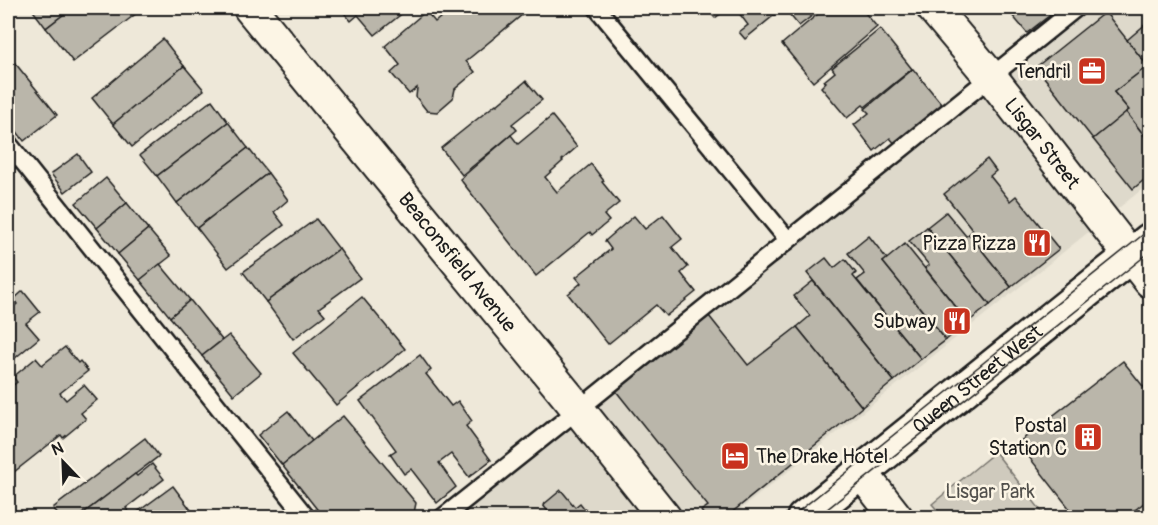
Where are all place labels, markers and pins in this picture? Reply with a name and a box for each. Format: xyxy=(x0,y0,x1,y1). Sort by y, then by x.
office icon: Tendril xyxy=(1076,55,1108,87)
place label: Tendril xyxy=(1015,59,1071,84)
restaurant icon: Pizza Pizza xyxy=(1021,227,1053,259)
place label: Pizza Pizza xyxy=(922,231,1016,256)
restaurant icon: Subway xyxy=(941,305,973,337)
place label: Subway xyxy=(873,309,936,334)
place label: Postal Station C xyxy=(988,413,1067,461)
building icon: Postal Station C xyxy=(1072,421,1104,453)
hotel icon: The Drake Hotel xyxy=(719,440,751,472)
place label: The Drake Hotel xyxy=(756,444,888,469)

